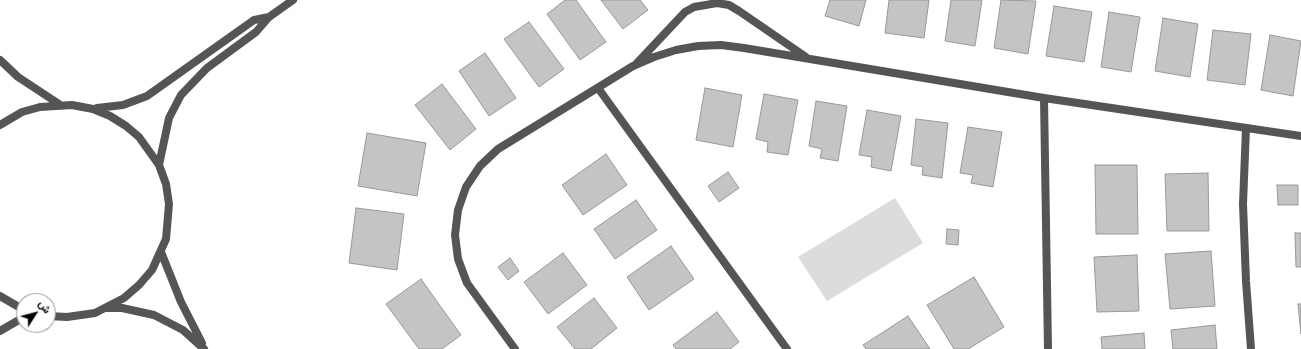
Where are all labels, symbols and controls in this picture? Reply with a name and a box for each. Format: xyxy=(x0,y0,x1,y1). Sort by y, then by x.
north arrow xyxy=(16,293,56,333)
text: ش xyxy=(35,297,54,316)

